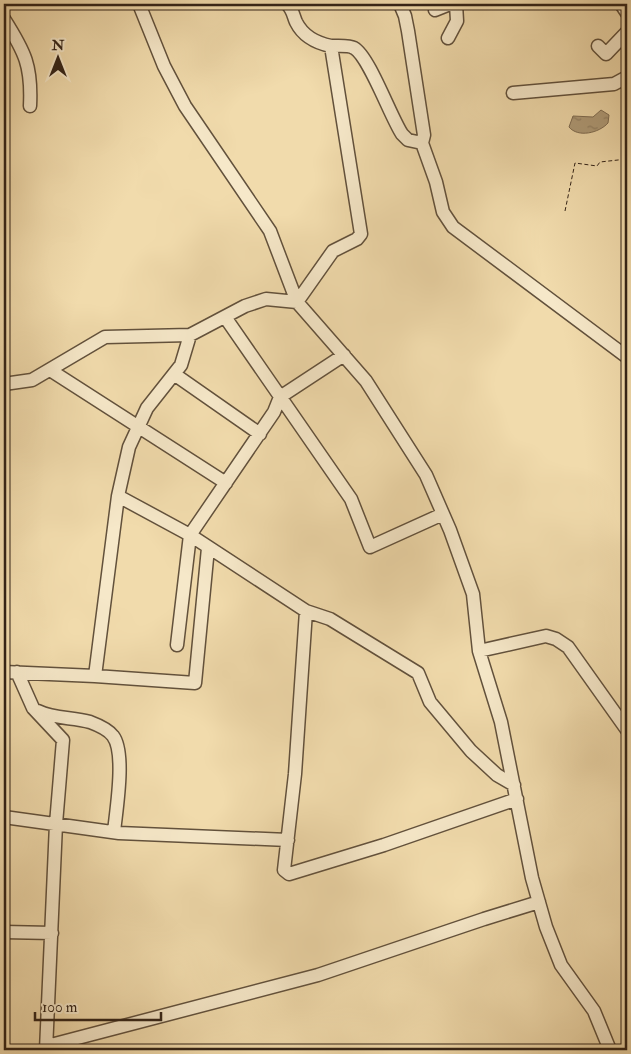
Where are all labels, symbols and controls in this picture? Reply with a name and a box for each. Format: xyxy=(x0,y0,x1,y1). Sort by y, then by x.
north arrow xyxy=(32,32,82,82)
text: N xyxy=(51,37,65,54)
scale bar xyxy=(35,989,161,1021)
text: 100 m xyxy=(42,998,78,1017)

